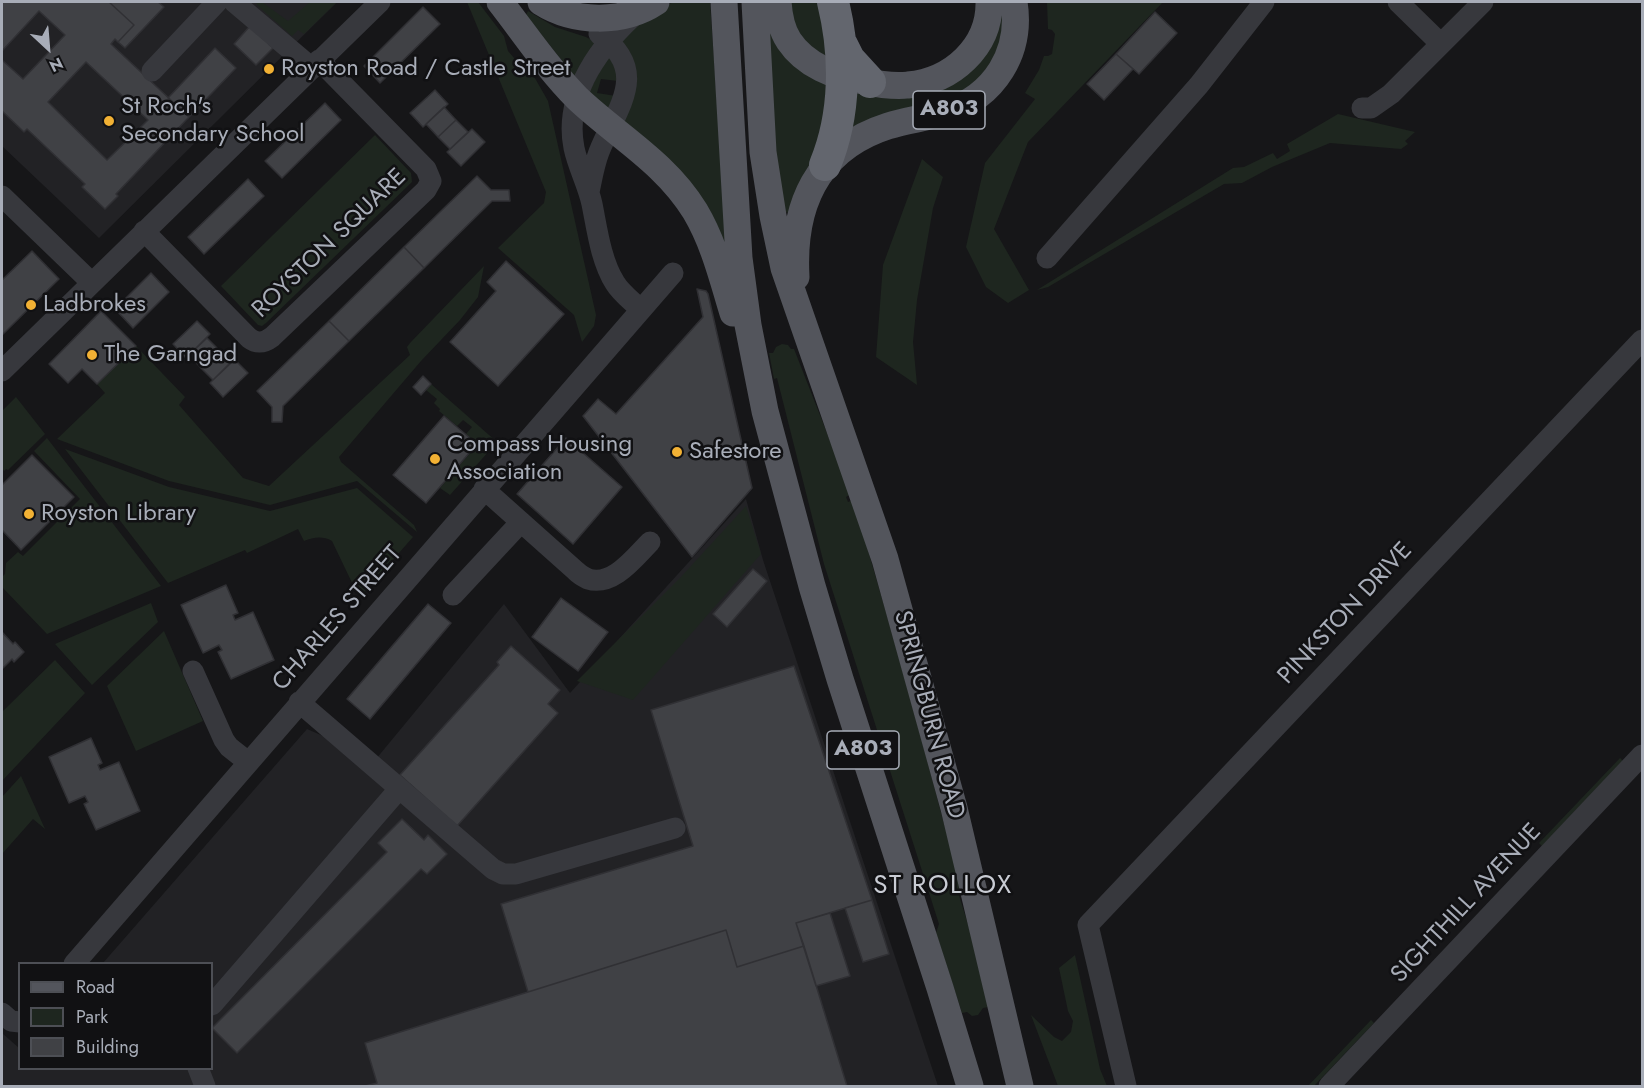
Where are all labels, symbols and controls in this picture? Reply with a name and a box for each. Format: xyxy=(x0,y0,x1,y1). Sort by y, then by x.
north arrow xyxy=(18,18,78,78)
text: N xyxy=(45,52,67,78)
place label: Royston Road / Castle Street xyxy=(281,55,570,83)
marker: Royston Road / Castle Street xyxy=(262,62,276,76)
road number: A803 xyxy=(913,91,985,129)
place label: St Roch's Secondary School xyxy=(121,93,305,149)
marker: St Roch's Secondary School xyxy=(102,114,116,128)
street label: ROYSTON SQUARE xyxy=(247,163,413,325)
place label: Ladbrokes xyxy=(43,291,146,319)
marker: Ladbrokes xyxy=(24,298,38,312)
place label: The Garngad xyxy=(104,341,237,369)
marker: The Garngad xyxy=(85,348,99,362)
place label: Compass Housing Association xyxy=(447,431,632,487)
place label: Safestore xyxy=(689,438,782,466)
marker: Safestore xyxy=(670,445,684,459)
marker: Compass Housing Association xyxy=(428,452,442,466)
place label: Royston Library xyxy=(41,500,196,528)
marker: Royston Library xyxy=(22,507,36,521)
street label: PINKSTON DRIVE xyxy=(1273,537,1419,691)
street label: CHARLES STREET xyxy=(267,541,409,697)
street label: SPRINGBURN ROAD xyxy=(886,608,970,822)
road number: A803 xyxy=(827,731,899,769)
street label: SIGHTHILL AVENUE xyxy=(1386,818,1548,990)
district label: ST ROLLOX xyxy=(873,871,1013,903)
legend xyxy=(18,962,213,1070)
text: Road xyxy=(76,974,115,1000)
text: Park xyxy=(76,1004,108,1030)
text: Building xyxy=(76,1034,139,1060)

